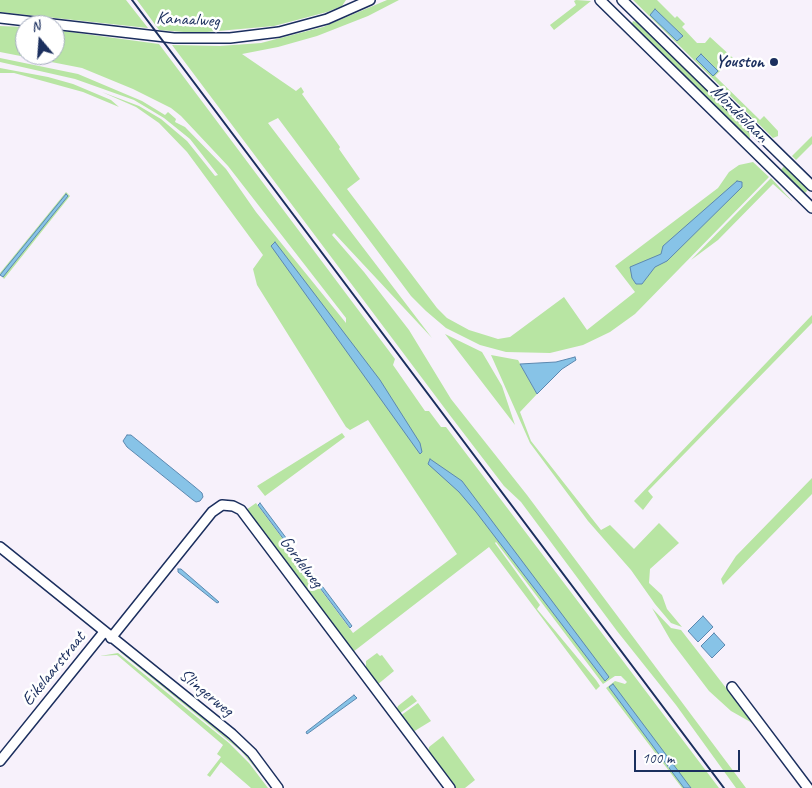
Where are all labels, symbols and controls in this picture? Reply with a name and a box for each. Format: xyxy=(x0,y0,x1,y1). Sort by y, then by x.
street label: Kanaalweg xyxy=(156,8,220,32)
north arrow xyxy=(15,15,65,65)
text: N xyxy=(29,17,42,36)
place label: Youston xyxy=(716,51,764,73)
marker: Youston xyxy=(768,56,780,68)
street label: Mondeolaan xyxy=(706,81,772,147)
street label: Gordelweg xyxy=(275,532,327,592)
street label: Eikelaarstraat xyxy=(18,628,90,710)
street label: Slingerweg xyxy=(174,665,238,721)
scale bar xyxy=(637,740,743,772)
text: 100 m xyxy=(642,749,674,768)

